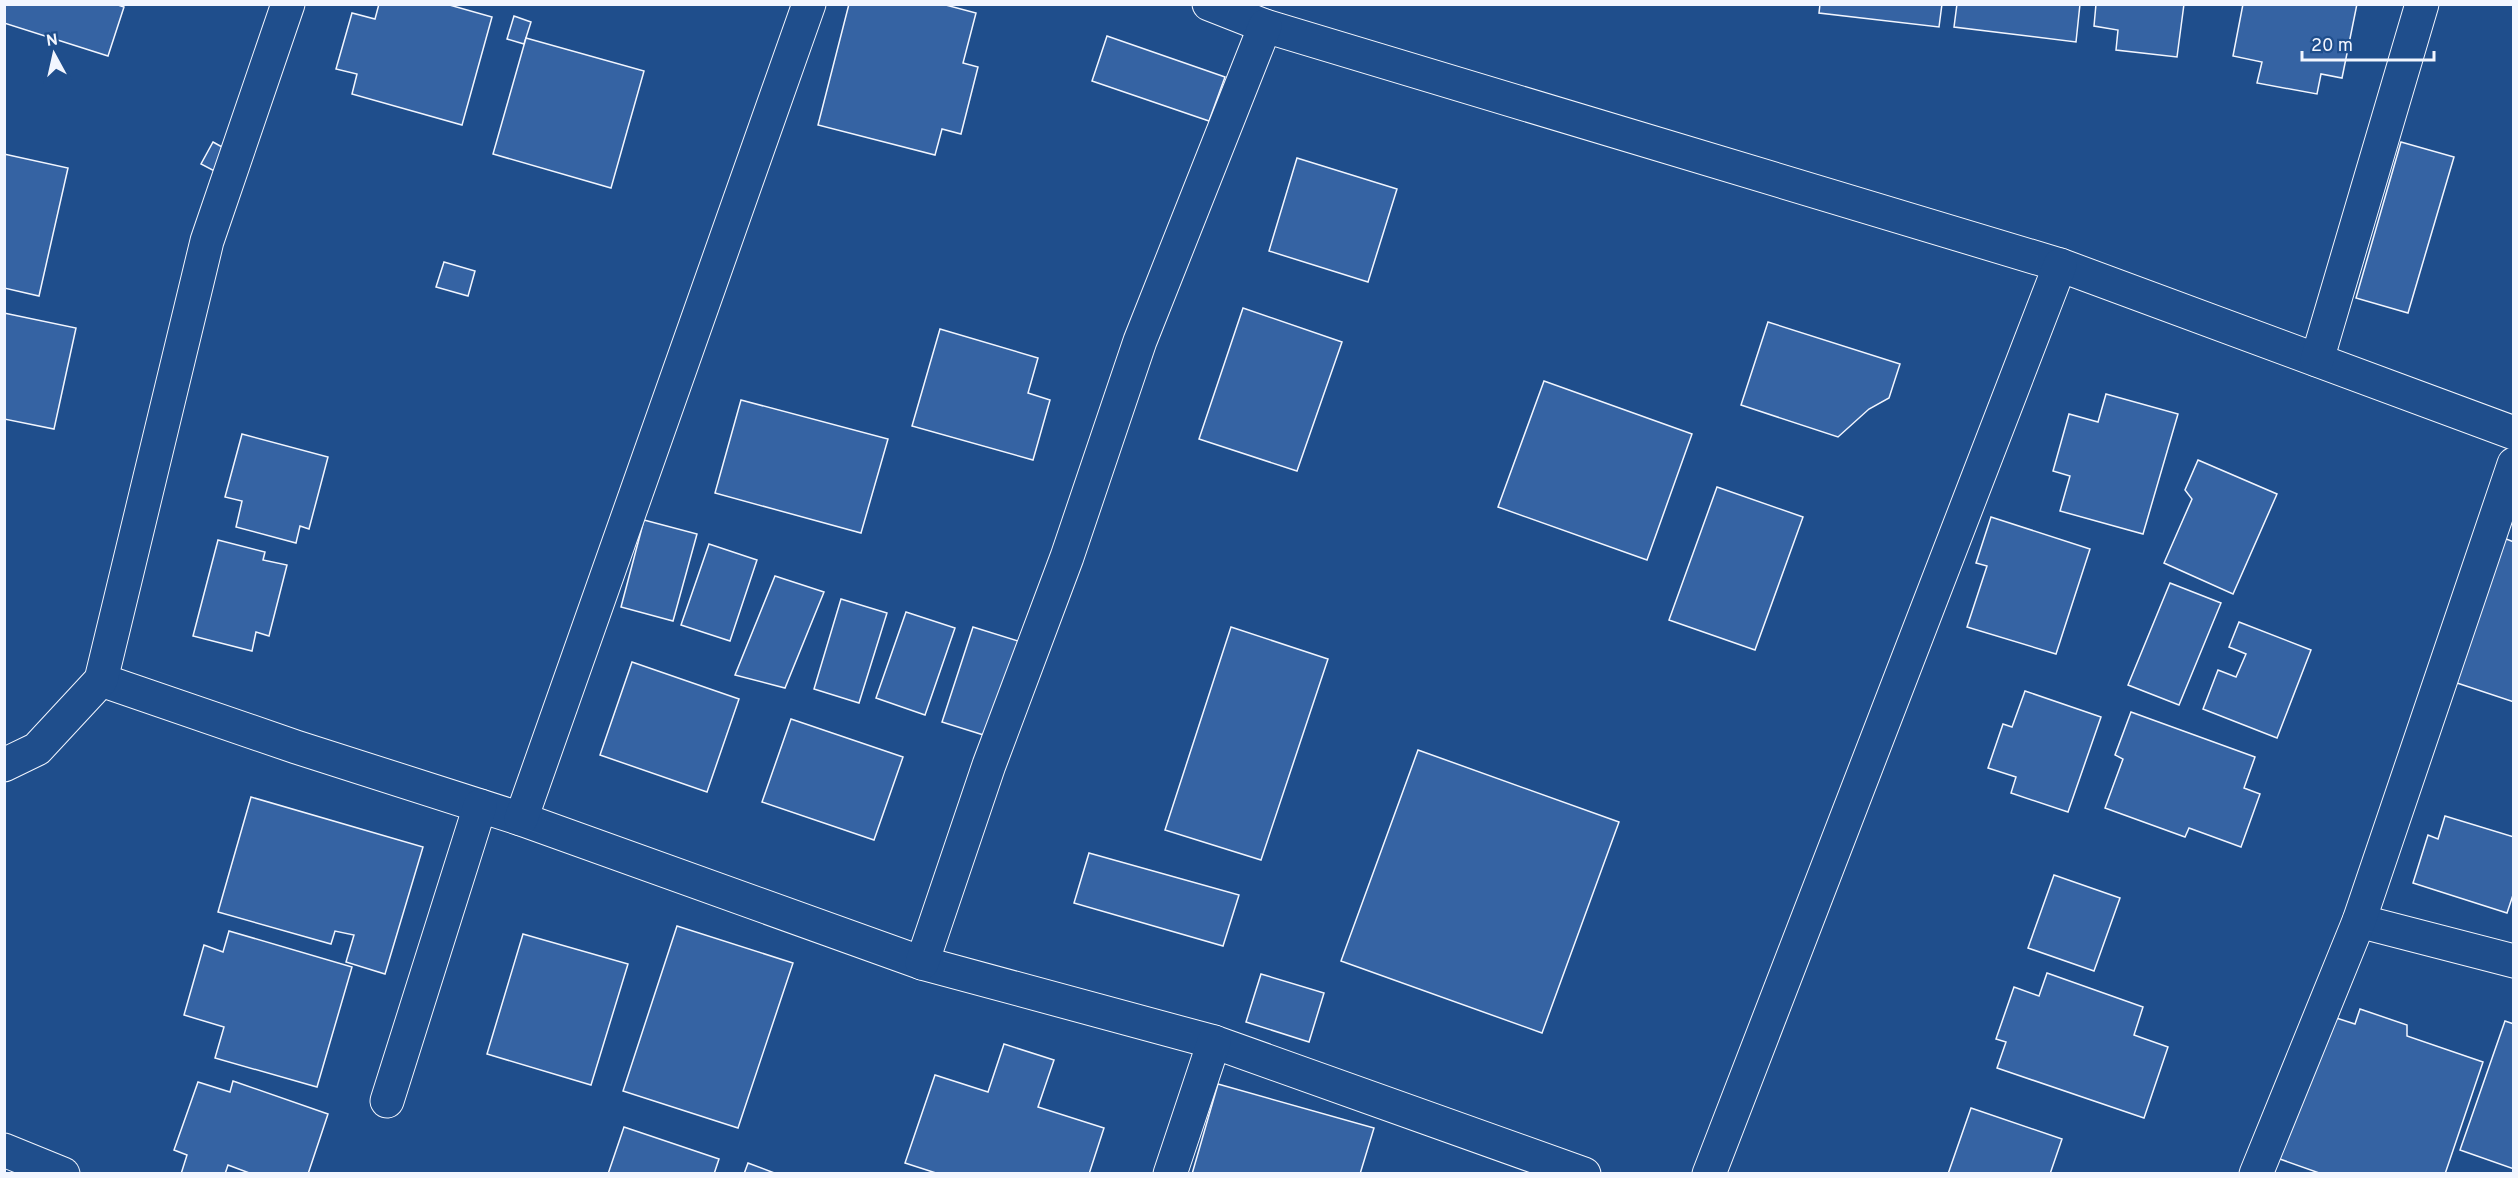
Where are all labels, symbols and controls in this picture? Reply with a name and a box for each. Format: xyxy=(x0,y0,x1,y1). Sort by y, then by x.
north arrow xyxy=(24,24,84,84)
scale bar xyxy=(2302,24,2434,62)
text: N xyxy=(45,30,59,52)
text: 20 m xyxy=(2311,35,2353,58)

